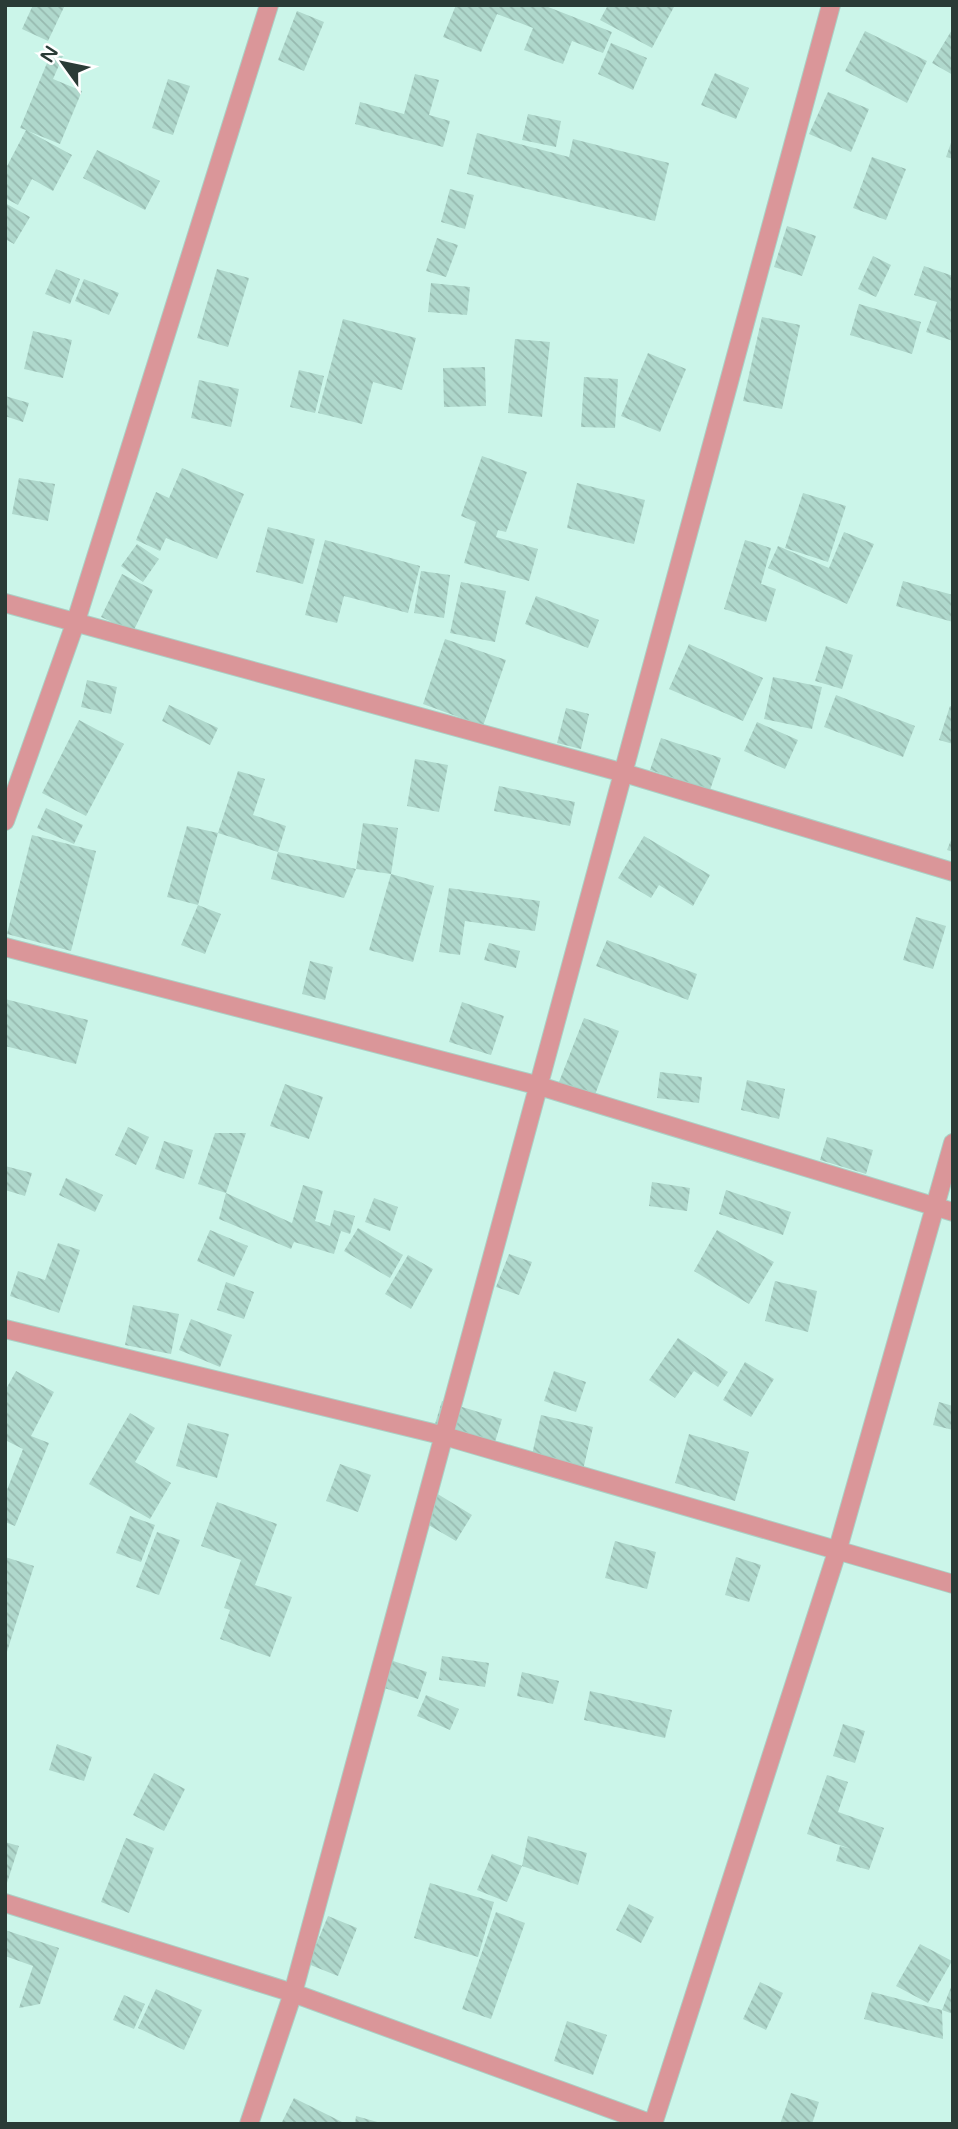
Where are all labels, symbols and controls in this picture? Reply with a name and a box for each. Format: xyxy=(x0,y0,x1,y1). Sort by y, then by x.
north arrow xyxy=(28,28,98,98)
text: N xyxy=(36,42,63,67)

